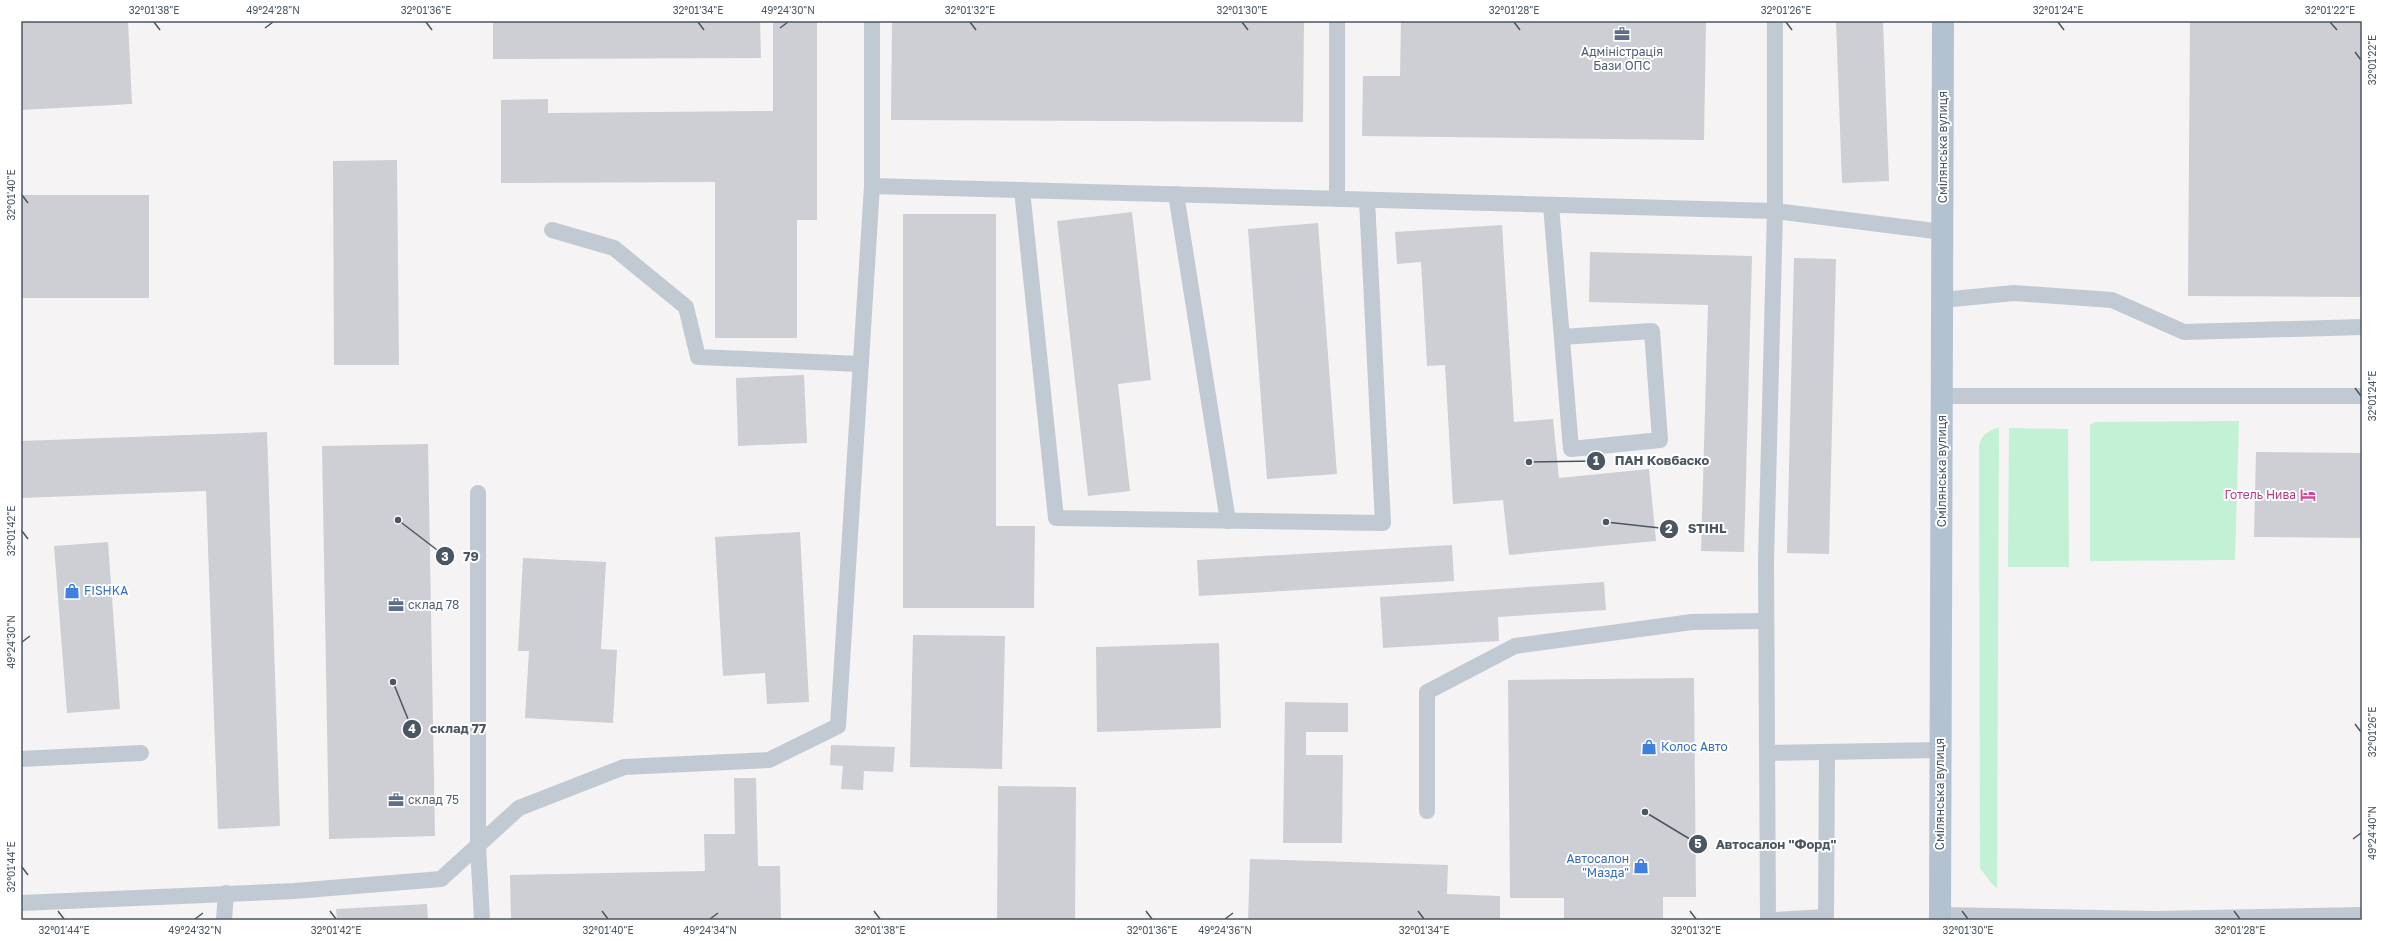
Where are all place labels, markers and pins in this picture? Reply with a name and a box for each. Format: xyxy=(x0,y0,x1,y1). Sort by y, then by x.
office icon: Адміністрація Бази ОПС xyxy=(1613,25,1631,43)
place label: Адміністрація Бази ОПС xyxy=(1581,44,1663,73)
callout: ПАН Ковбаско xyxy=(1586,448,1717,473)
hotel icon: Готель Нива xyxy=(2299,486,2317,504)
place label: Готель Нива xyxy=(2225,487,2296,502)
callout: STIHL xyxy=(1659,516,1734,541)
callout: 79 xyxy=(435,544,486,569)
shop icon: FISHKA xyxy=(63,582,81,600)
place label: FISHKA xyxy=(84,583,128,598)
office icon: склад 78 xyxy=(387,596,405,614)
place label: склад 78 xyxy=(408,597,459,612)
callout: склад 77 xyxy=(402,716,494,741)
shop icon: Колос Авто xyxy=(1640,738,1658,756)
place label: Колос Авто xyxy=(1661,739,1728,754)
office icon: склад 75 xyxy=(387,791,405,809)
place label: склад 75 xyxy=(408,792,459,807)
callout: Автосалон "Форд" xyxy=(1688,832,1844,857)
place label: Автосалон "Мазда" xyxy=(1566,851,1629,880)
shop icon: Автосалон "Мазда" xyxy=(1632,857,1650,875)

